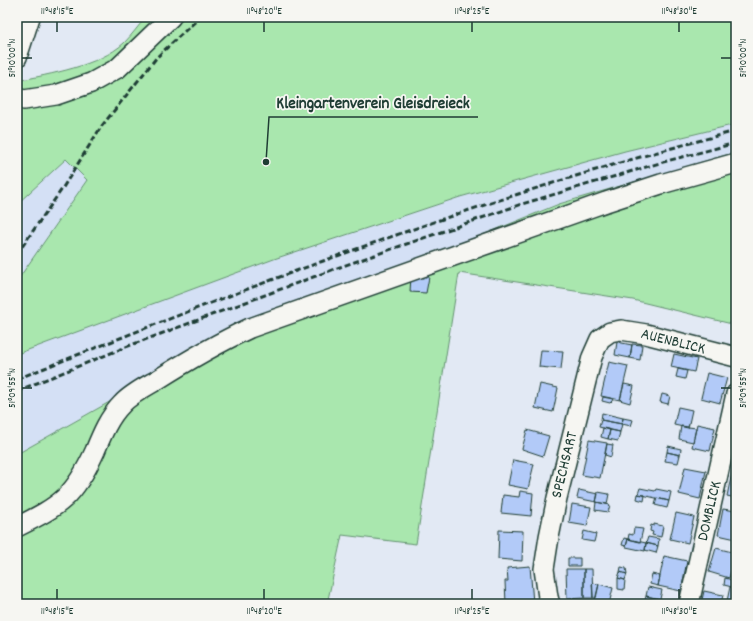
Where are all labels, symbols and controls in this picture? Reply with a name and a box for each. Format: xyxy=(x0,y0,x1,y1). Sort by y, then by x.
text: 11°48'15"E xyxy=(41,5,74,19)
text: 11°48'20"E xyxy=(246,5,282,19)
text: 11°48'25"E xyxy=(455,5,490,19)
text: 11°48'30"E xyxy=(661,5,697,19)
text: 51°10'00"N xyxy=(6,38,20,78)
text: 51°10'00"N xyxy=(737,38,751,78)
callout: Kleingartenverein Gleisdreieck xyxy=(269,88,478,117)
text: Kleingartenverein Gleisdreieck xyxy=(276,93,470,117)
street label: AUENBLICK xyxy=(638,323,708,361)
text: 51°09'55"N xyxy=(6,368,20,408)
text: 51°09'55"N xyxy=(737,368,751,408)
street label: SPECHSART xyxy=(546,429,584,501)
street label: DOMBLICK xyxy=(692,479,728,543)
text: 11°48'15"E xyxy=(41,605,74,619)
text: 11°48'20"E xyxy=(246,605,282,619)
text: 11°48'25"E xyxy=(455,605,490,619)
text: 11°48'30"E xyxy=(661,605,697,619)

